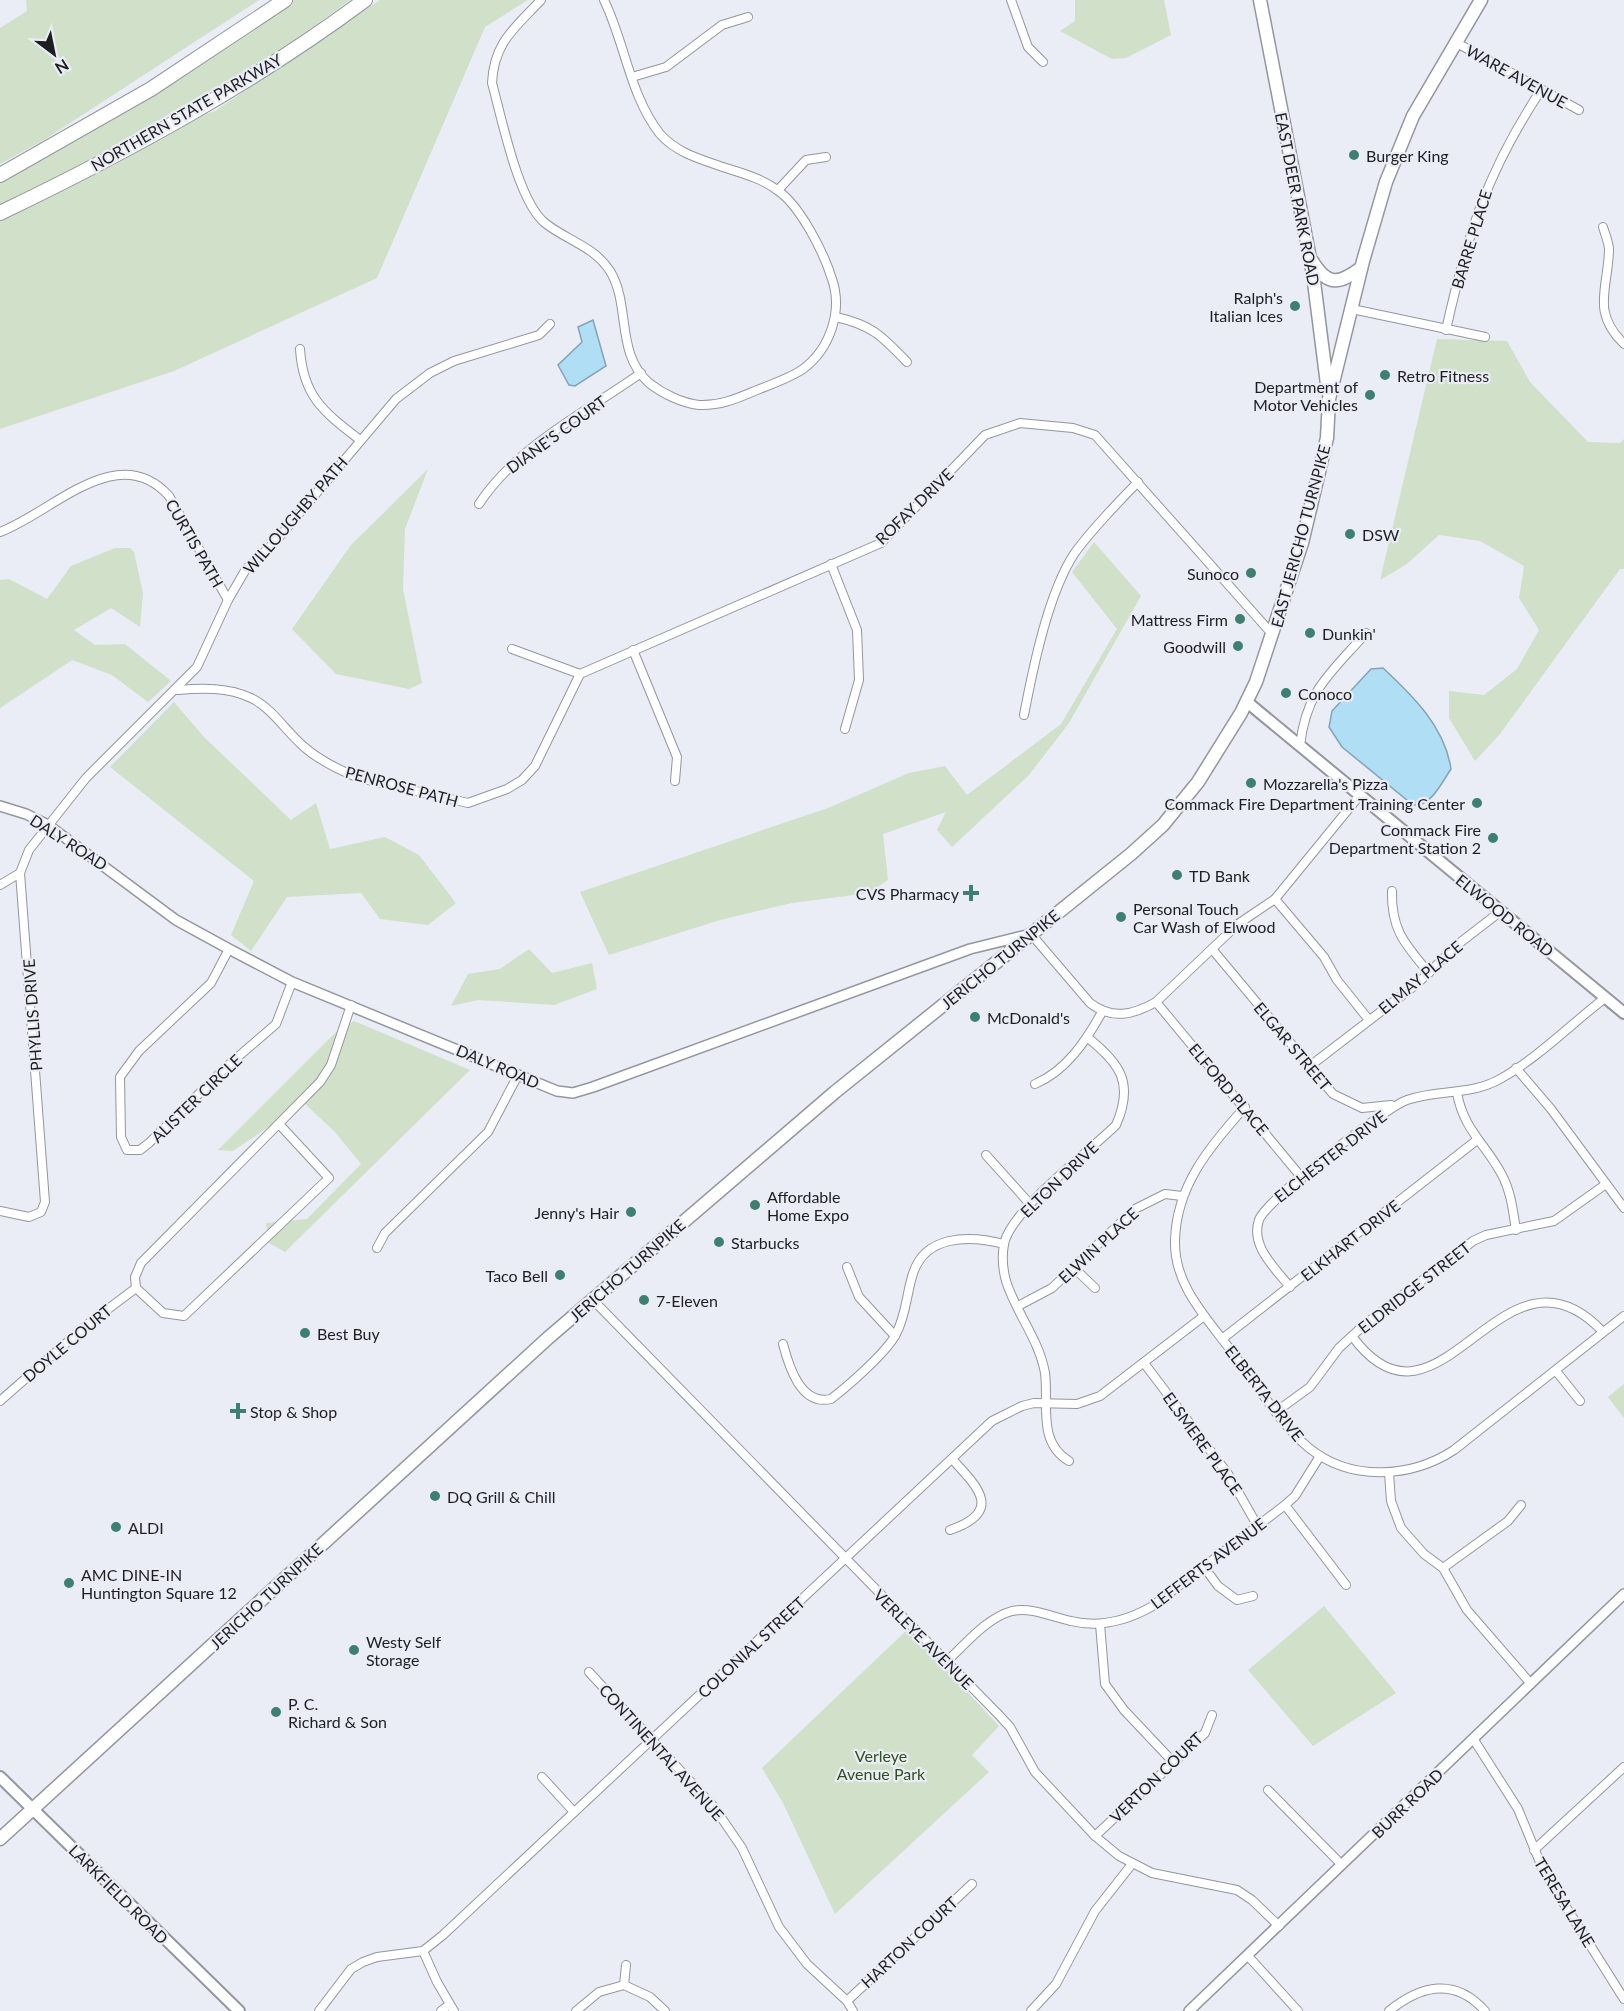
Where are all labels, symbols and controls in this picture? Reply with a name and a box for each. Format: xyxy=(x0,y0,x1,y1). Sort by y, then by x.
north arrow xyxy=(24,24,84,84)
street label: WARE AVENUE xyxy=(1463,40,1571,112)
street label: NORTHERN STATE PARKWAY xyxy=(87,49,285,175)
text: N xyxy=(52,56,72,78)
street label: EAST DEER PARK ROAD xyxy=(1272,111,1324,287)
place label: Burger King xyxy=(1366,146,1449,165)
marker: Burger King xyxy=(1347,148,1361,162)
street label: BARRE PLACE xyxy=(1447,187,1495,291)
place label: Ralph's Italian Ices xyxy=(1209,288,1283,325)
marker: Ralph's Italian Ices xyxy=(1288,299,1302,313)
place label: Retro Fitness xyxy=(1397,366,1489,385)
marker: Retro Fitness xyxy=(1378,368,1392,382)
place label: Department of Motor Vehicles xyxy=(1253,377,1358,414)
marker: Department of Motor Vehicles xyxy=(1363,388,1377,402)
street label: DIANE'S COURT xyxy=(502,391,610,477)
street label: EAST JERICHO TURNPIKE xyxy=(1266,442,1334,630)
street label: WILLOUGHBY PATH xyxy=(239,453,351,577)
street label: ROFAY DRIVE xyxy=(871,464,957,548)
street label: CURTIS PATH xyxy=(162,495,228,591)
place label: DSW xyxy=(1362,525,1400,544)
marker: DSW xyxy=(1343,527,1357,541)
place label: Sunoco xyxy=(1187,564,1239,583)
marker: Sunoco xyxy=(1244,566,1258,580)
place label: Mattress Firm xyxy=(1131,610,1228,629)
marker: Mattress Firm xyxy=(1233,612,1247,626)
place label: Dunkin' xyxy=(1322,624,1376,643)
marker: Dunkin' xyxy=(1303,626,1317,640)
place label: Goodwill xyxy=(1163,637,1226,656)
marker: Goodwill xyxy=(1231,639,1245,653)
place label: Conoco xyxy=(1298,684,1352,703)
marker: Conoco xyxy=(1279,686,1293,700)
street label: PENROSE PATH xyxy=(344,762,460,810)
place label: Mozzarella's Pizza xyxy=(1263,774,1388,793)
marker: Mozzarella's Pizza xyxy=(1244,776,1258,790)
place label: Commack Fire Department Training Center xyxy=(1165,794,1465,813)
marker: Commack Fire Department Training Center xyxy=(1470,796,1484,810)
street label: DALY ROAD xyxy=(27,810,111,874)
place label: Commack Fire Department Station 2 xyxy=(1329,820,1481,857)
marker: Commack Fire Department Station 2 xyxy=(1486,831,1500,845)
place label: TD Bank xyxy=(1189,866,1251,885)
marker: TD Bank xyxy=(1170,868,1184,882)
street label: ELWOOD ROAD xyxy=(1452,870,1558,960)
place label: CVS Pharmacy xyxy=(856,884,960,903)
marker: CVS Pharmacy xyxy=(964,886,978,900)
place label: Personal Touch Car Wash of Elwood xyxy=(1133,899,1275,936)
street label: JERICHO TURNPIKE xyxy=(937,905,1063,1013)
marker: Personal Touch Car Wash of Elwood xyxy=(1114,910,1128,924)
street label: ELMAY PLACE xyxy=(1374,936,1466,1018)
street label: PHYLLIS DRIVE xyxy=(19,958,45,1072)
street label: ELGAR STREET xyxy=(1251,998,1336,1094)
place label: McDonald's xyxy=(987,1008,1070,1027)
marker: McDonald's xyxy=(968,1010,982,1024)
street label: ELFORD PLACE xyxy=(1185,1039,1273,1139)
street label: DALY ROAD xyxy=(454,1040,542,1092)
street label: ALISTER CIRCLE xyxy=(147,1050,245,1146)
street label: ELCHESTER DRIVE xyxy=(1270,1106,1390,1206)
street label: ELTON DRIVE xyxy=(1016,1137,1102,1221)
place label: Affordable Home Expo xyxy=(767,1187,849,1224)
street label: ELKHART DRIVE xyxy=(1297,1195,1403,1285)
marker: Affordable Home Expo xyxy=(748,1198,762,1212)
place label: Jenny's Hair xyxy=(534,1203,619,1222)
street label: ELWIN PLACE xyxy=(1054,1203,1142,1287)
marker: Jenny's Hair xyxy=(624,1205,638,1219)
street label: JERICHO TURNPIKE xyxy=(565,1215,689,1325)
place label: Starbucks xyxy=(731,1233,799,1252)
marker: Starbucks xyxy=(712,1235,726,1249)
street label: ELDRIDGE STREET xyxy=(1354,1237,1474,1337)
place label: Taco Bell xyxy=(486,1266,548,1285)
marker: Taco Bell xyxy=(553,1268,567,1282)
place label: 7-Eleven xyxy=(656,1291,718,1310)
marker: 7-Eleven xyxy=(637,1293,651,1307)
street label: DOYLE COURT xyxy=(19,1300,116,1386)
place label: Best Buy xyxy=(317,1324,381,1343)
marker: Best Buy xyxy=(298,1326,312,1340)
street label: ELBERTA DRIVE xyxy=(1222,1341,1308,1445)
street label: ELSMERE PLACE xyxy=(1159,1388,1247,1498)
place label: Stop & Shop xyxy=(250,1402,337,1421)
marker: Stop & Shop xyxy=(231,1404,245,1418)
place label: DQ Grill & Chill xyxy=(447,1487,555,1506)
marker: DQ Grill & Chill xyxy=(428,1489,442,1503)
street label: LEFFERTS AVENUE xyxy=(1147,1513,1269,1613)
place label: ALDI xyxy=(128,1518,164,1537)
marker: ALDI xyxy=(109,1520,123,1534)
street label: JERICHO TURNPIKE xyxy=(206,1539,326,1653)
place label: AMC DINE-IN Huntington Square 12 xyxy=(81,1565,237,1602)
marker: AMC DINE-IN Huntington Square 12 xyxy=(62,1576,76,1590)
street label: VERLEYE AVENUE xyxy=(870,1585,978,1693)
street label: COLONIAL STREET xyxy=(694,1592,809,1701)
place label: Westy Self Storage xyxy=(366,1632,442,1669)
marker: Westy Self Storage xyxy=(347,1643,361,1657)
street label: CONTINENTAL AVENUE xyxy=(596,1680,728,1824)
place label: P. C. Richard & Son xyxy=(288,1694,387,1731)
marker: P. C. Richard & Son xyxy=(269,1705,283,1719)
street label: VERTON COURT xyxy=(1106,1727,1207,1826)
park label: Verleye Avenue Park xyxy=(837,1746,926,1783)
street label: BURR ROAD xyxy=(1367,1764,1447,1842)
street label: LARKFIELD ROAD xyxy=(65,1840,173,1948)
street label: TERESA LANE xyxy=(1531,1854,1599,1950)
street label: HARTON COURT xyxy=(857,1892,962,1992)

